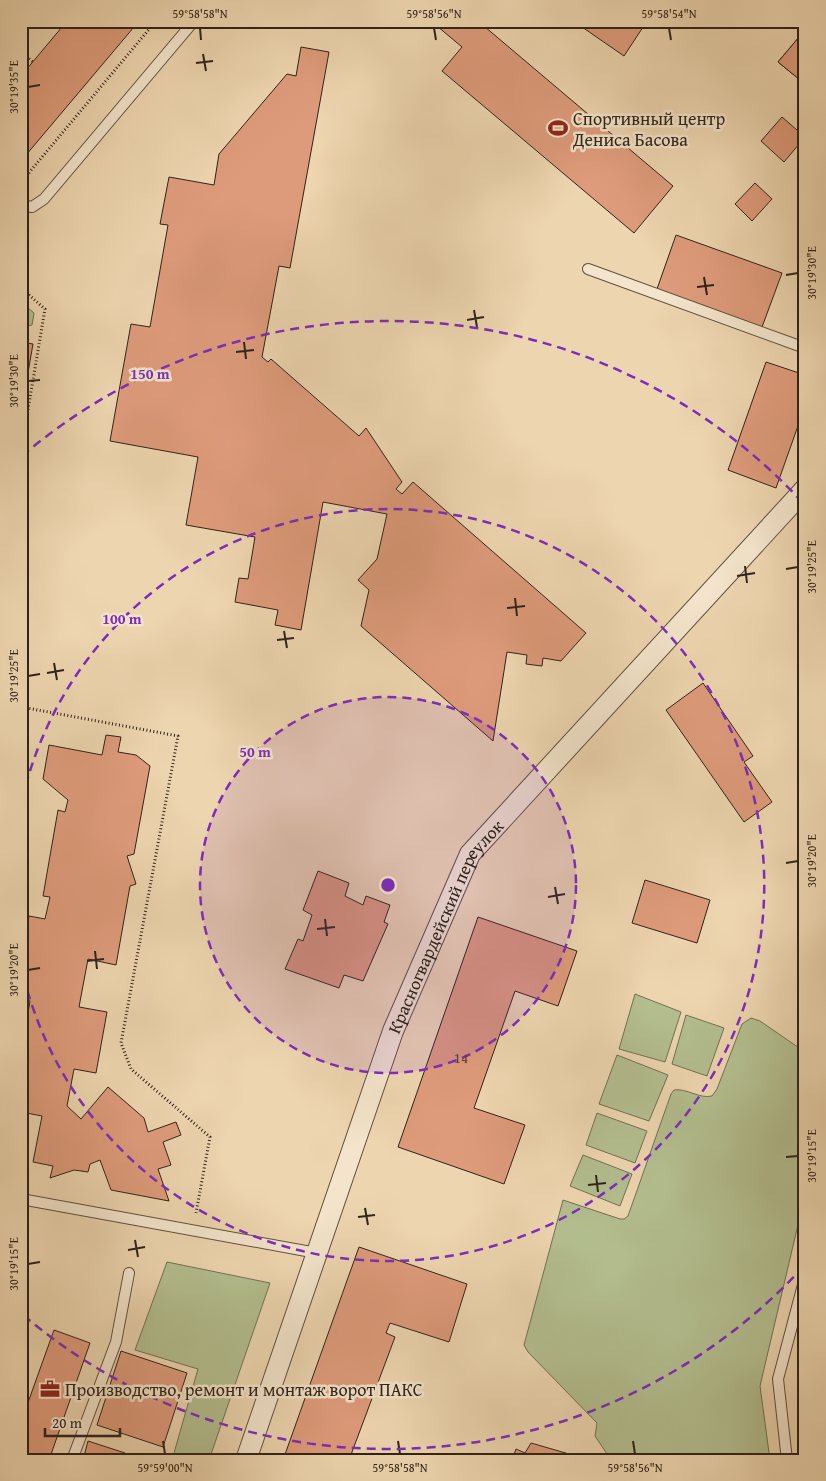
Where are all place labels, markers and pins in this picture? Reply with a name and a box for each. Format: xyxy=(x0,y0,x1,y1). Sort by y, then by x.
place label: Спортивный центр Дениса Басова xyxy=(572,105,726,153)
sports icon: Спортивный центр Дениса Басова xyxy=(547,117,569,139)
centre of rings xyxy=(379,876,397,894)
place label: Производство, ремонт и монтаж ворот ПАКС xyxy=(65,1376,423,1403)
office icon: Производство, ремонт и монтаж ворот ПАКС xyxy=(39,1378,61,1400)

